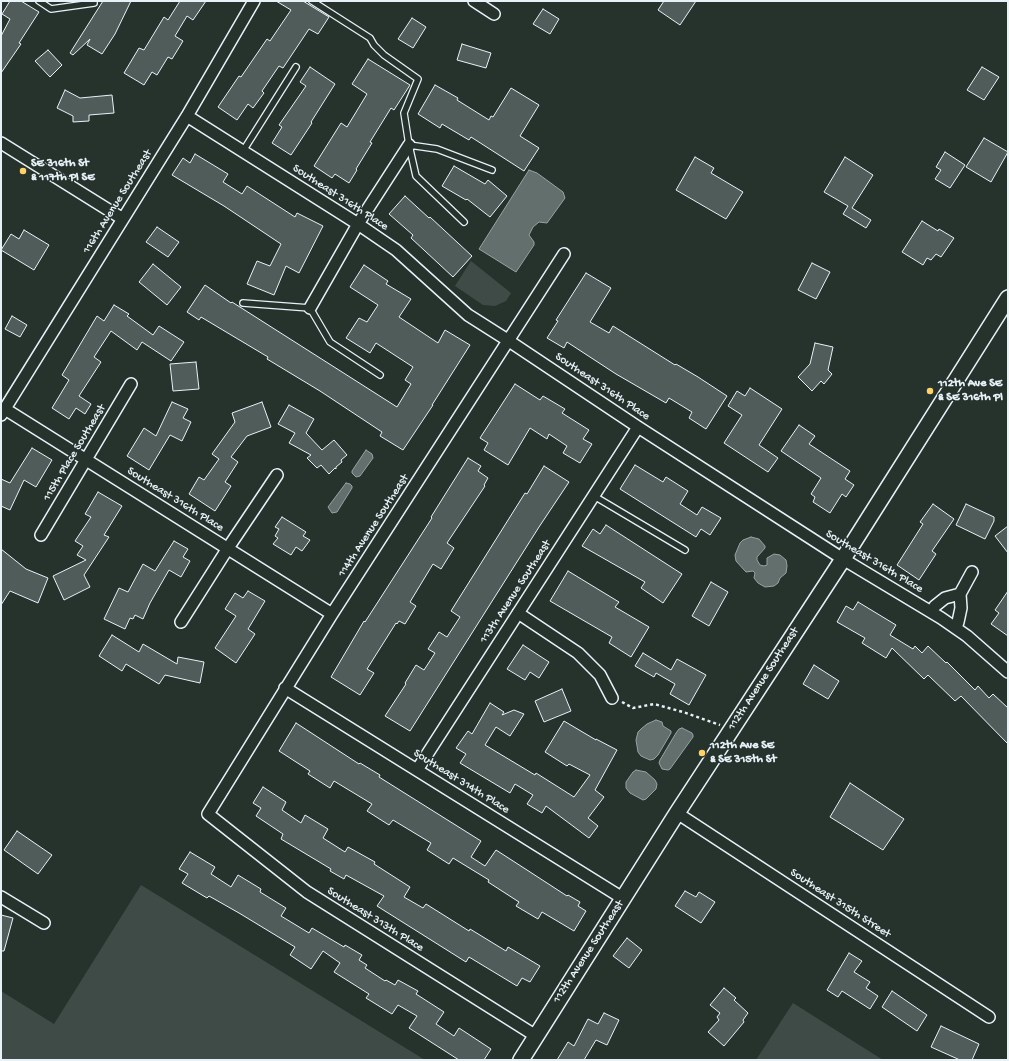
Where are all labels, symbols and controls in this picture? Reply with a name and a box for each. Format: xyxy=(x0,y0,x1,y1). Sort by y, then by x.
street label: 116th Avenue Southeast xyxy=(80,147,156,257)
place label: SE 316th St & 117th Pl SE xyxy=(31,157,95,185)
street label: Southeast 316th Place xyxy=(289,162,391,234)
marker: SE 316th St & 117th Pl SE xyxy=(18,166,28,176)
street label: Southeast 316th Place xyxy=(552,350,652,424)
place label: 112th Ave SE & SE 316th Pl xyxy=(938,377,1003,405)
marker: 112th Ave SE & SE 316th Pl xyxy=(925,386,935,396)
street label: 115th Place Southeast xyxy=(40,402,110,504)
street label: Southeast 316th Place xyxy=(124,464,226,536)
street label: 114th Avenue Southeast xyxy=(335,472,413,580)
street label: Southeast 316th Place xyxy=(823,527,925,597)
street label: 113th Avenue Southeast xyxy=(477,538,555,646)
street label: 112th Avenue Southeast xyxy=(725,625,803,733)
place label: 112th Ave SE & SE 315th St xyxy=(710,739,776,767)
street label: Southeast 314th Place xyxy=(410,747,512,817)
marker: 112th Ave SE & SE 315th St xyxy=(697,748,707,758)
street label: Southeast 315th Street xyxy=(787,866,893,942)
street label: Southeast 313th Place xyxy=(324,884,426,956)
street label: 112th Avenue Southeast xyxy=(550,898,628,1006)

